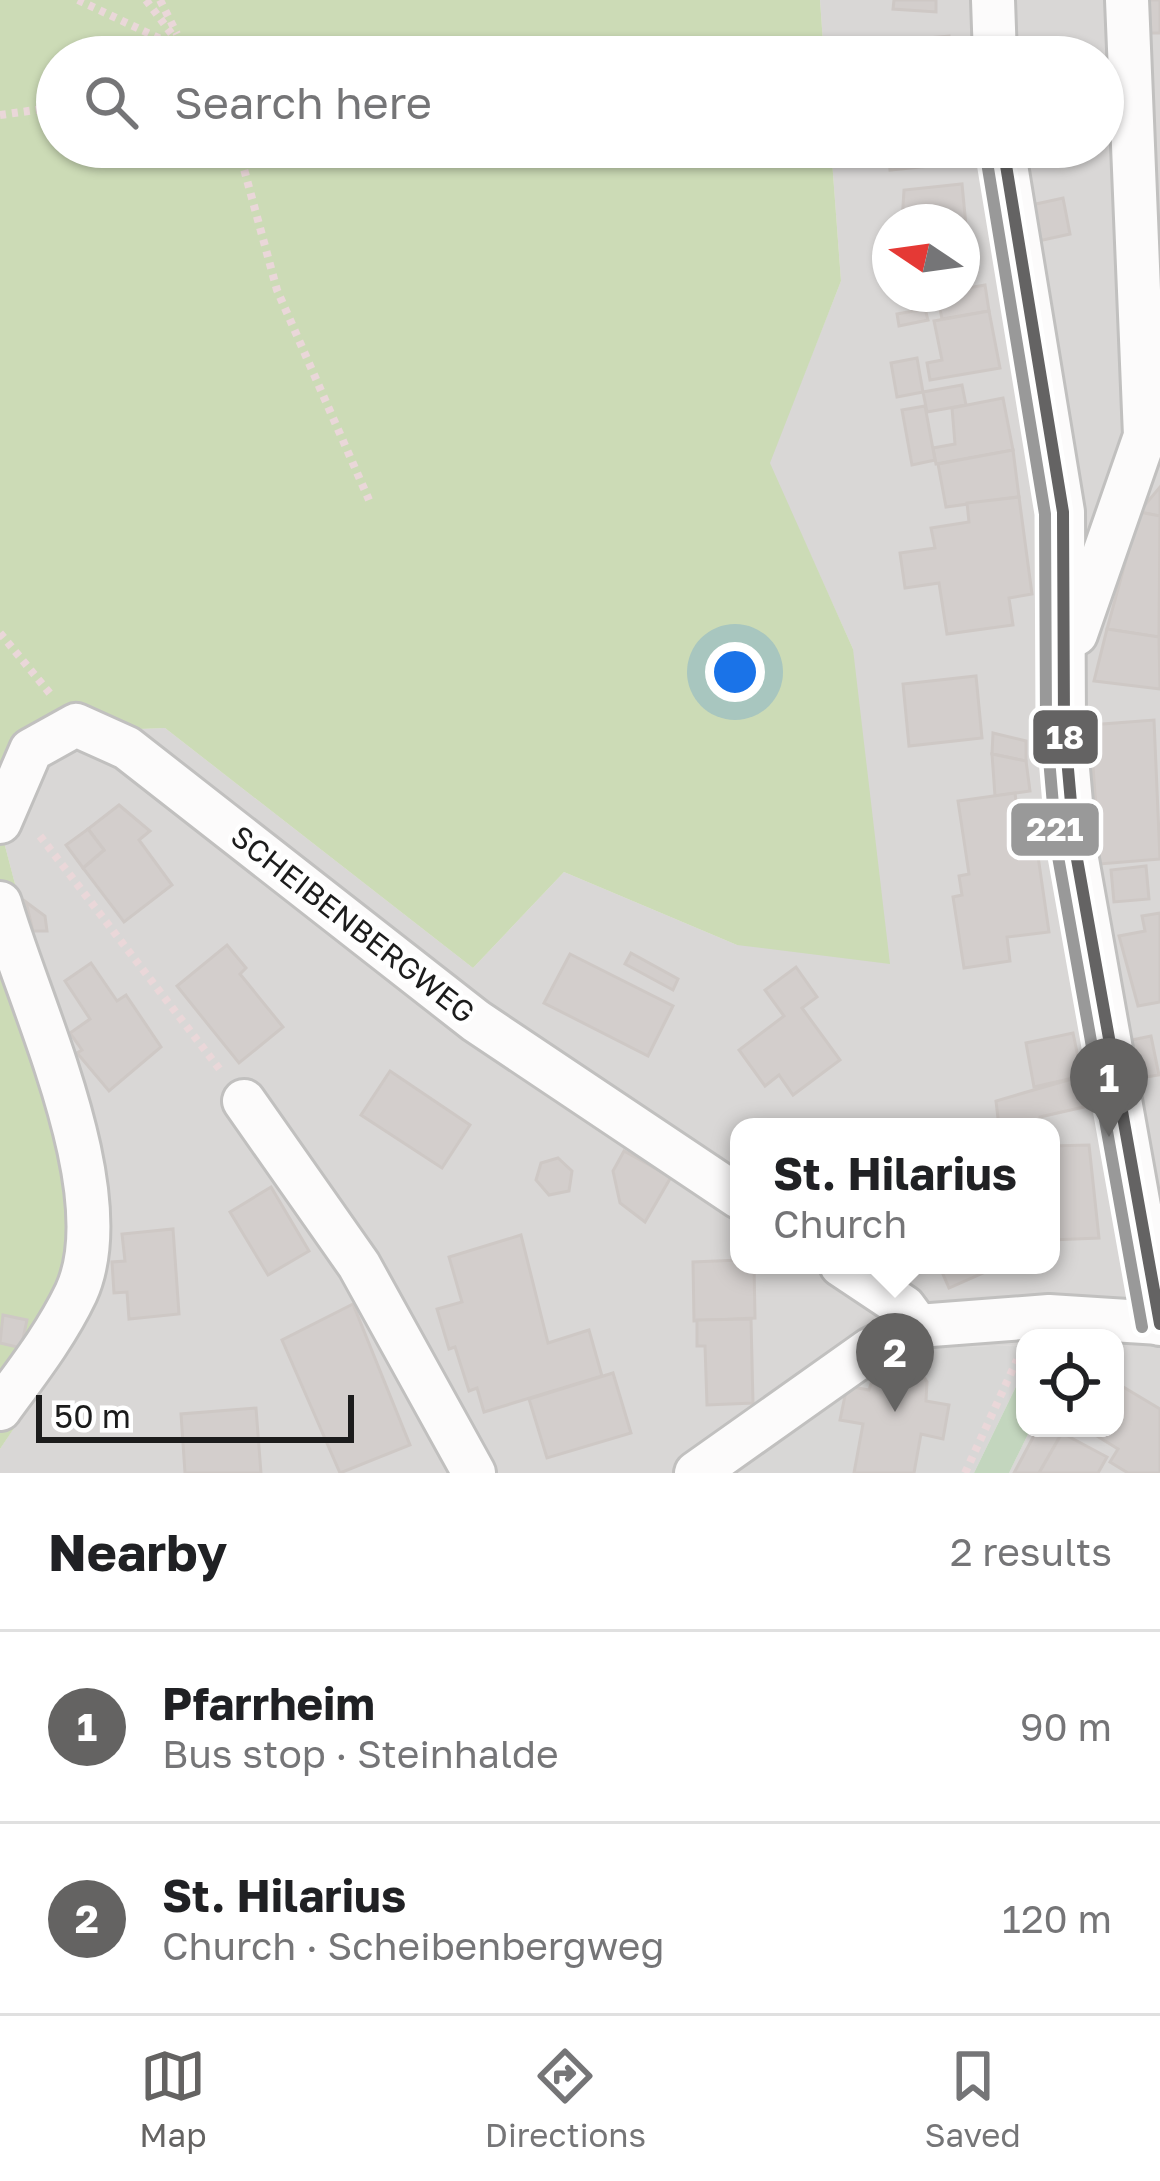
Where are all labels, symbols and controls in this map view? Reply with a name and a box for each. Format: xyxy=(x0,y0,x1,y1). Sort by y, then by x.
search box xyxy=(36,36,1124,168)
icon: search xyxy=(78,69,144,135)
text: Search here xyxy=(174,75,432,129)
north arrow xyxy=(872,204,980,312)
your location xyxy=(705,642,765,702)
line badge: 18 xyxy=(1031,708,1100,766)
text: 18 xyxy=(1046,717,1084,756)
line badge: 221 xyxy=(1009,801,1101,858)
text: 221 xyxy=(1026,809,1084,848)
street label: SCHEIBENBERGWEG xyxy=(224,818,482,1030)
pin: 1 xyxy=(1070,1038,1148,1137)
popup xyxy=(730,1118,1060,1274)
text: St. Hilarius xyxy=(773,1146,1017,1200)
text: Church xyxy=(773,1200,907,1247)
pin: 2 xyxy=(856,1313,934,1412)
map controls xyxy=(1016,1329,1124,1437)
button: locate xyxy=(1016,1329,1124,1437)
scale bar xyxy=(36,1389,354,1442)
text: 50 m xyxy=(54,1396,131,1435)
text: Nearby xyxy=(48,1521,227,1582)
text: 2 results xyxy=(950,1528,1112,1575)
text: Pfarrheim xyxy=(162,1676,375,1730)
text: 1 xyxy=(77,1703,97,1750)
text: 90 m xyxy=(1020,1703,1112,1750)
text: Bus stop · Steinhalde xyxy=(162,1730,559,1777)
text: St. Hilarius xyxy=(162,1868,406,1922)
text: 2 xyxy=(75,1895,99,1942)
text: 120 m xyxy=(1002,1895,1112,1942)
text: Church · Scheibenbergweg xyxy=(162,1922,664,1969)
tab: Map xyxy=(139,2043,207,2154)
tab: Directions xyxy=(485,2043,646,2154)
tab: Saved xyxy=(924,2043,1021,2154)

